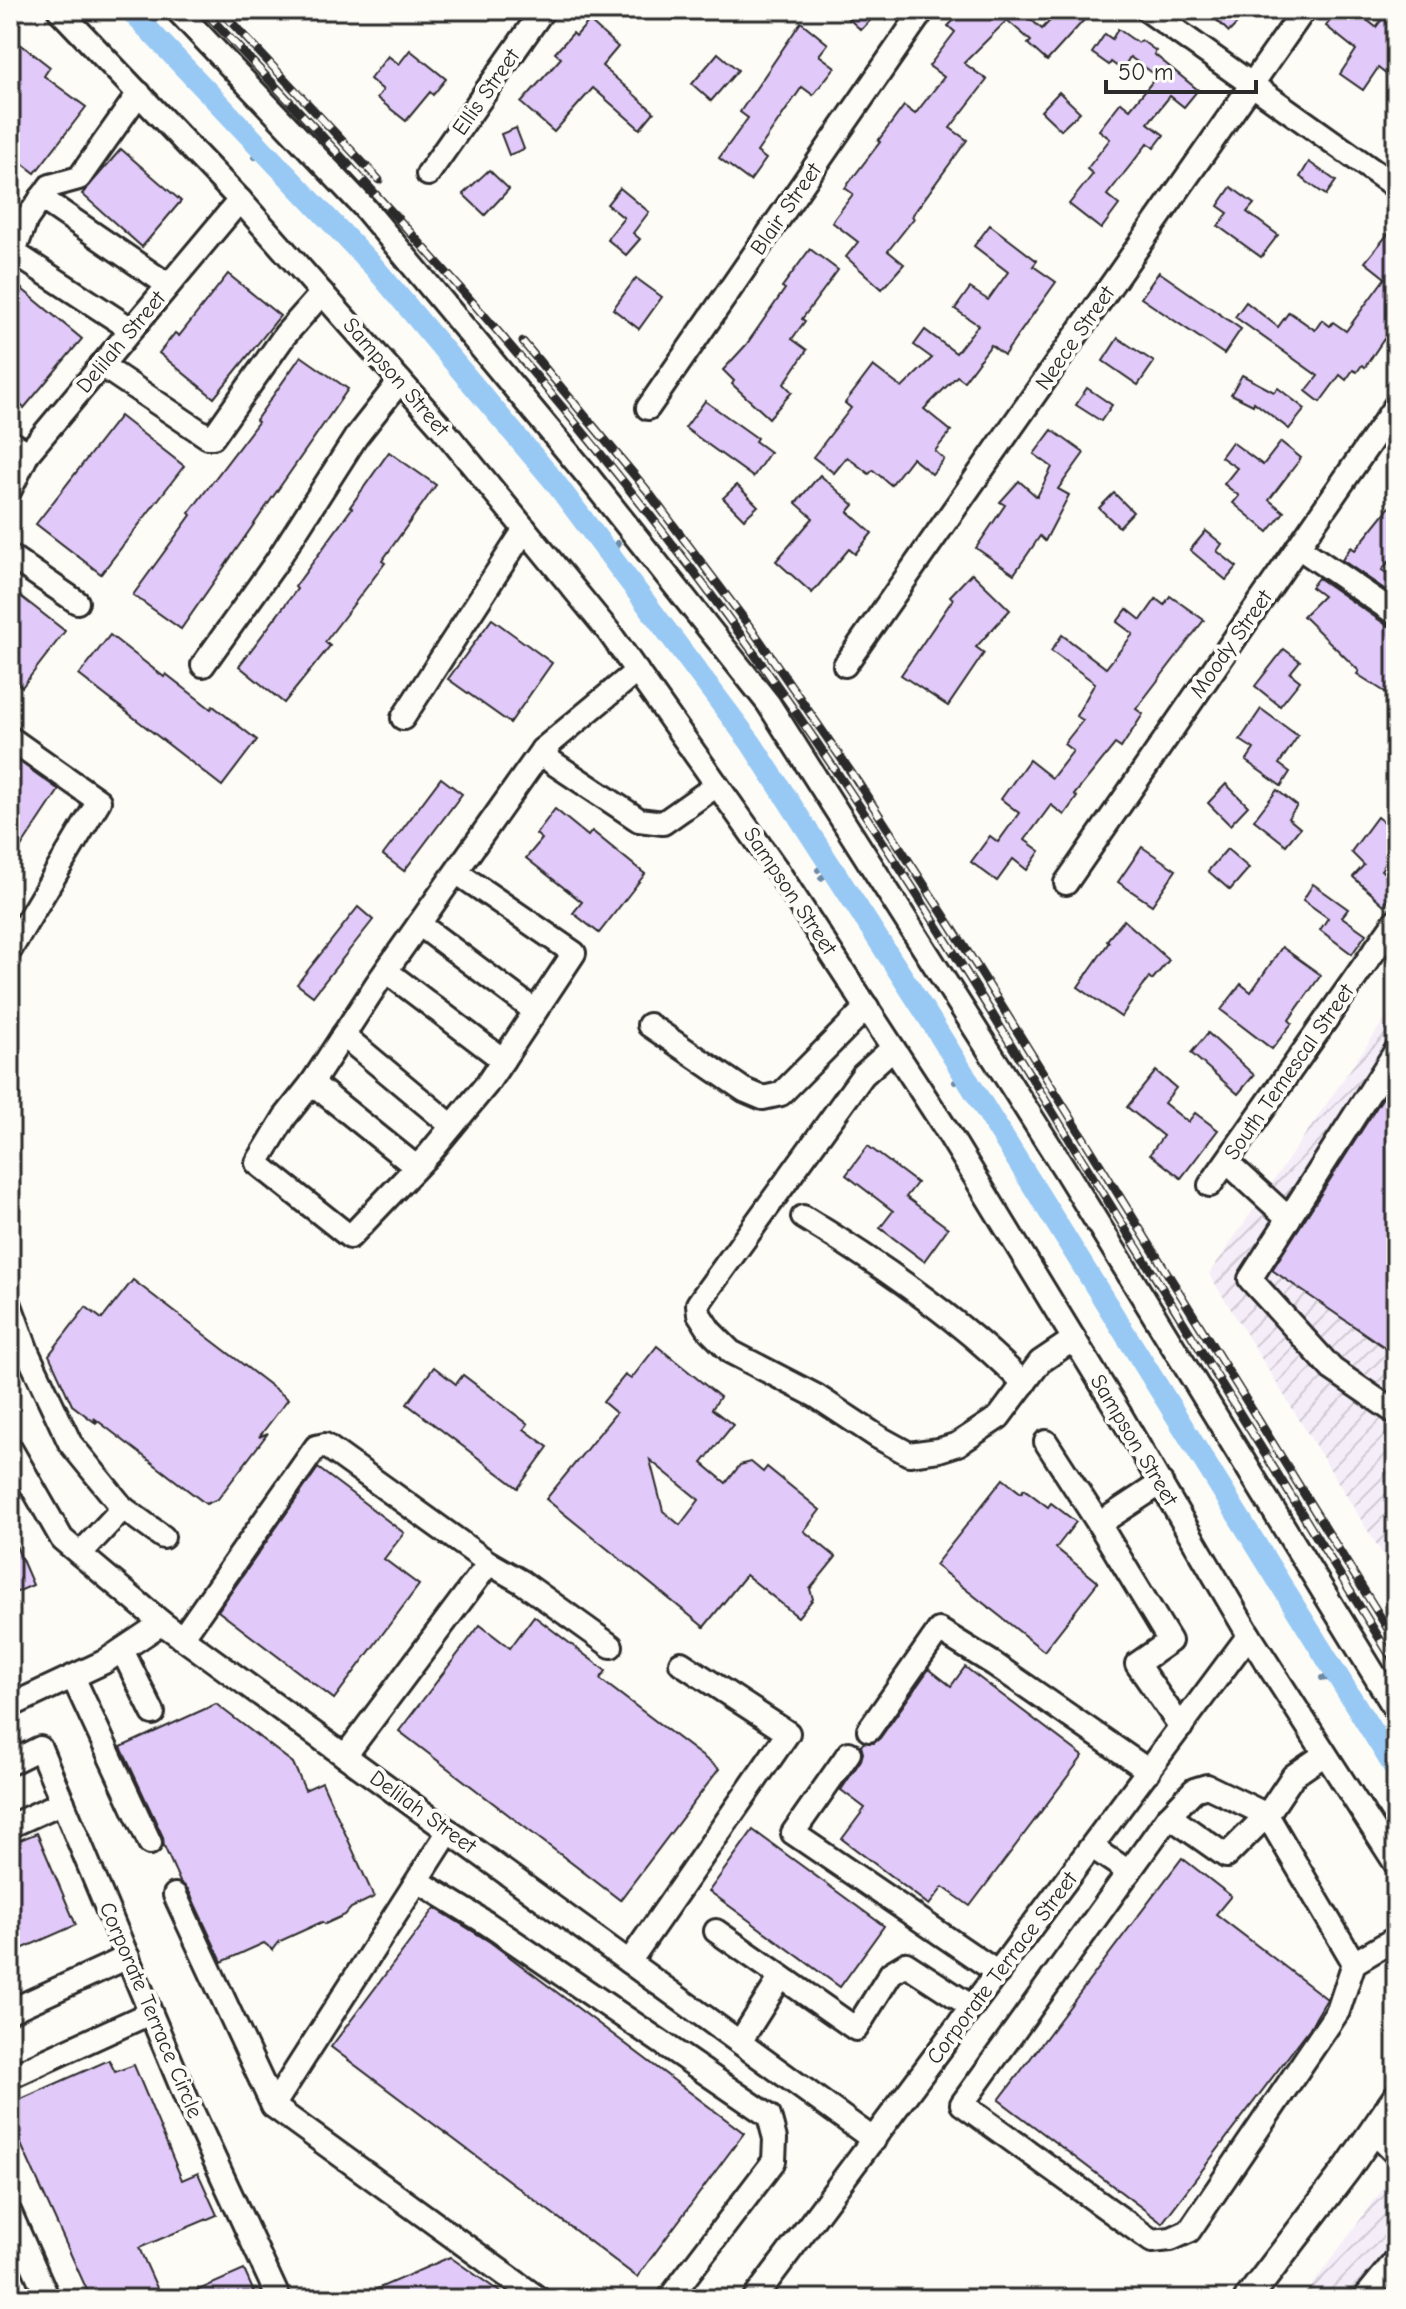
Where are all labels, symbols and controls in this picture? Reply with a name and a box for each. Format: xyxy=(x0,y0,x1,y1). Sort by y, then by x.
street label: Ellis Street xyxy=(447,43,526,140)
scale bar xyxy=(1106,44,1256,94)
text: 50 m xyxy=(1118,58,1174,86)
street label: Blair Street xyxy=(745,158,827,260)
street label: Neece Street xyxy=(1030,281,1121,395)
street label: Delilah Street xyxy=(71,285,172,398)
street label: Sampson Street xyxy=(337,312,455,442)
street label: Moody Street xyxy=(1184,585,1278,703)
street label: Sampson Street xyxy=(738,822,843,960)
street label: South Temescal Street xyxy=(1218,978,1360,1165)
street label: Sampson Street xyxy=(1085,1370,1184,1511)
street label: Delilah Street xyxy=(365,1765,482,1860)
street label: Corporate Terrace Street xyxy=(921,1866,1083,2069)
street label: Corporate Terrace Circle xyxy=(94,1898,208,2122)

